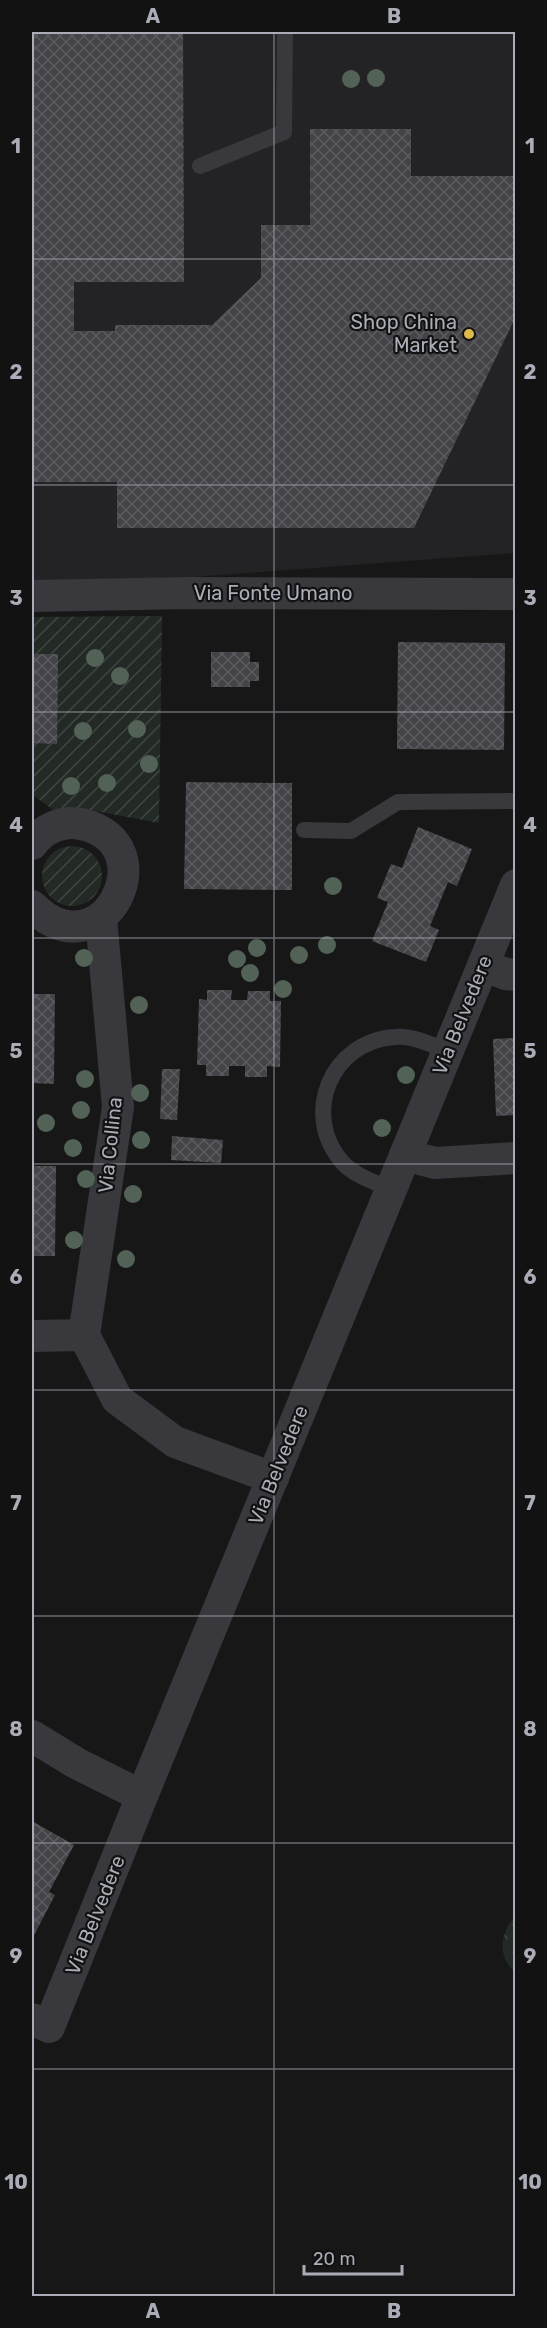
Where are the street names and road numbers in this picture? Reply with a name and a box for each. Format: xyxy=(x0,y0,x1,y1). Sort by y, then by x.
street label: Via Fonte Umano xyxy=(193,581,353,605)
street label: Via Belvedere xyxy=(427,952,497,1078)
street label: Via Collina xyxy=(93,1096,127,1194)
street label: Via Belvedere xyxy=(243,1402,313,1528)
street label: Via Belvedere xyxy=(60,1852,130,1978)

